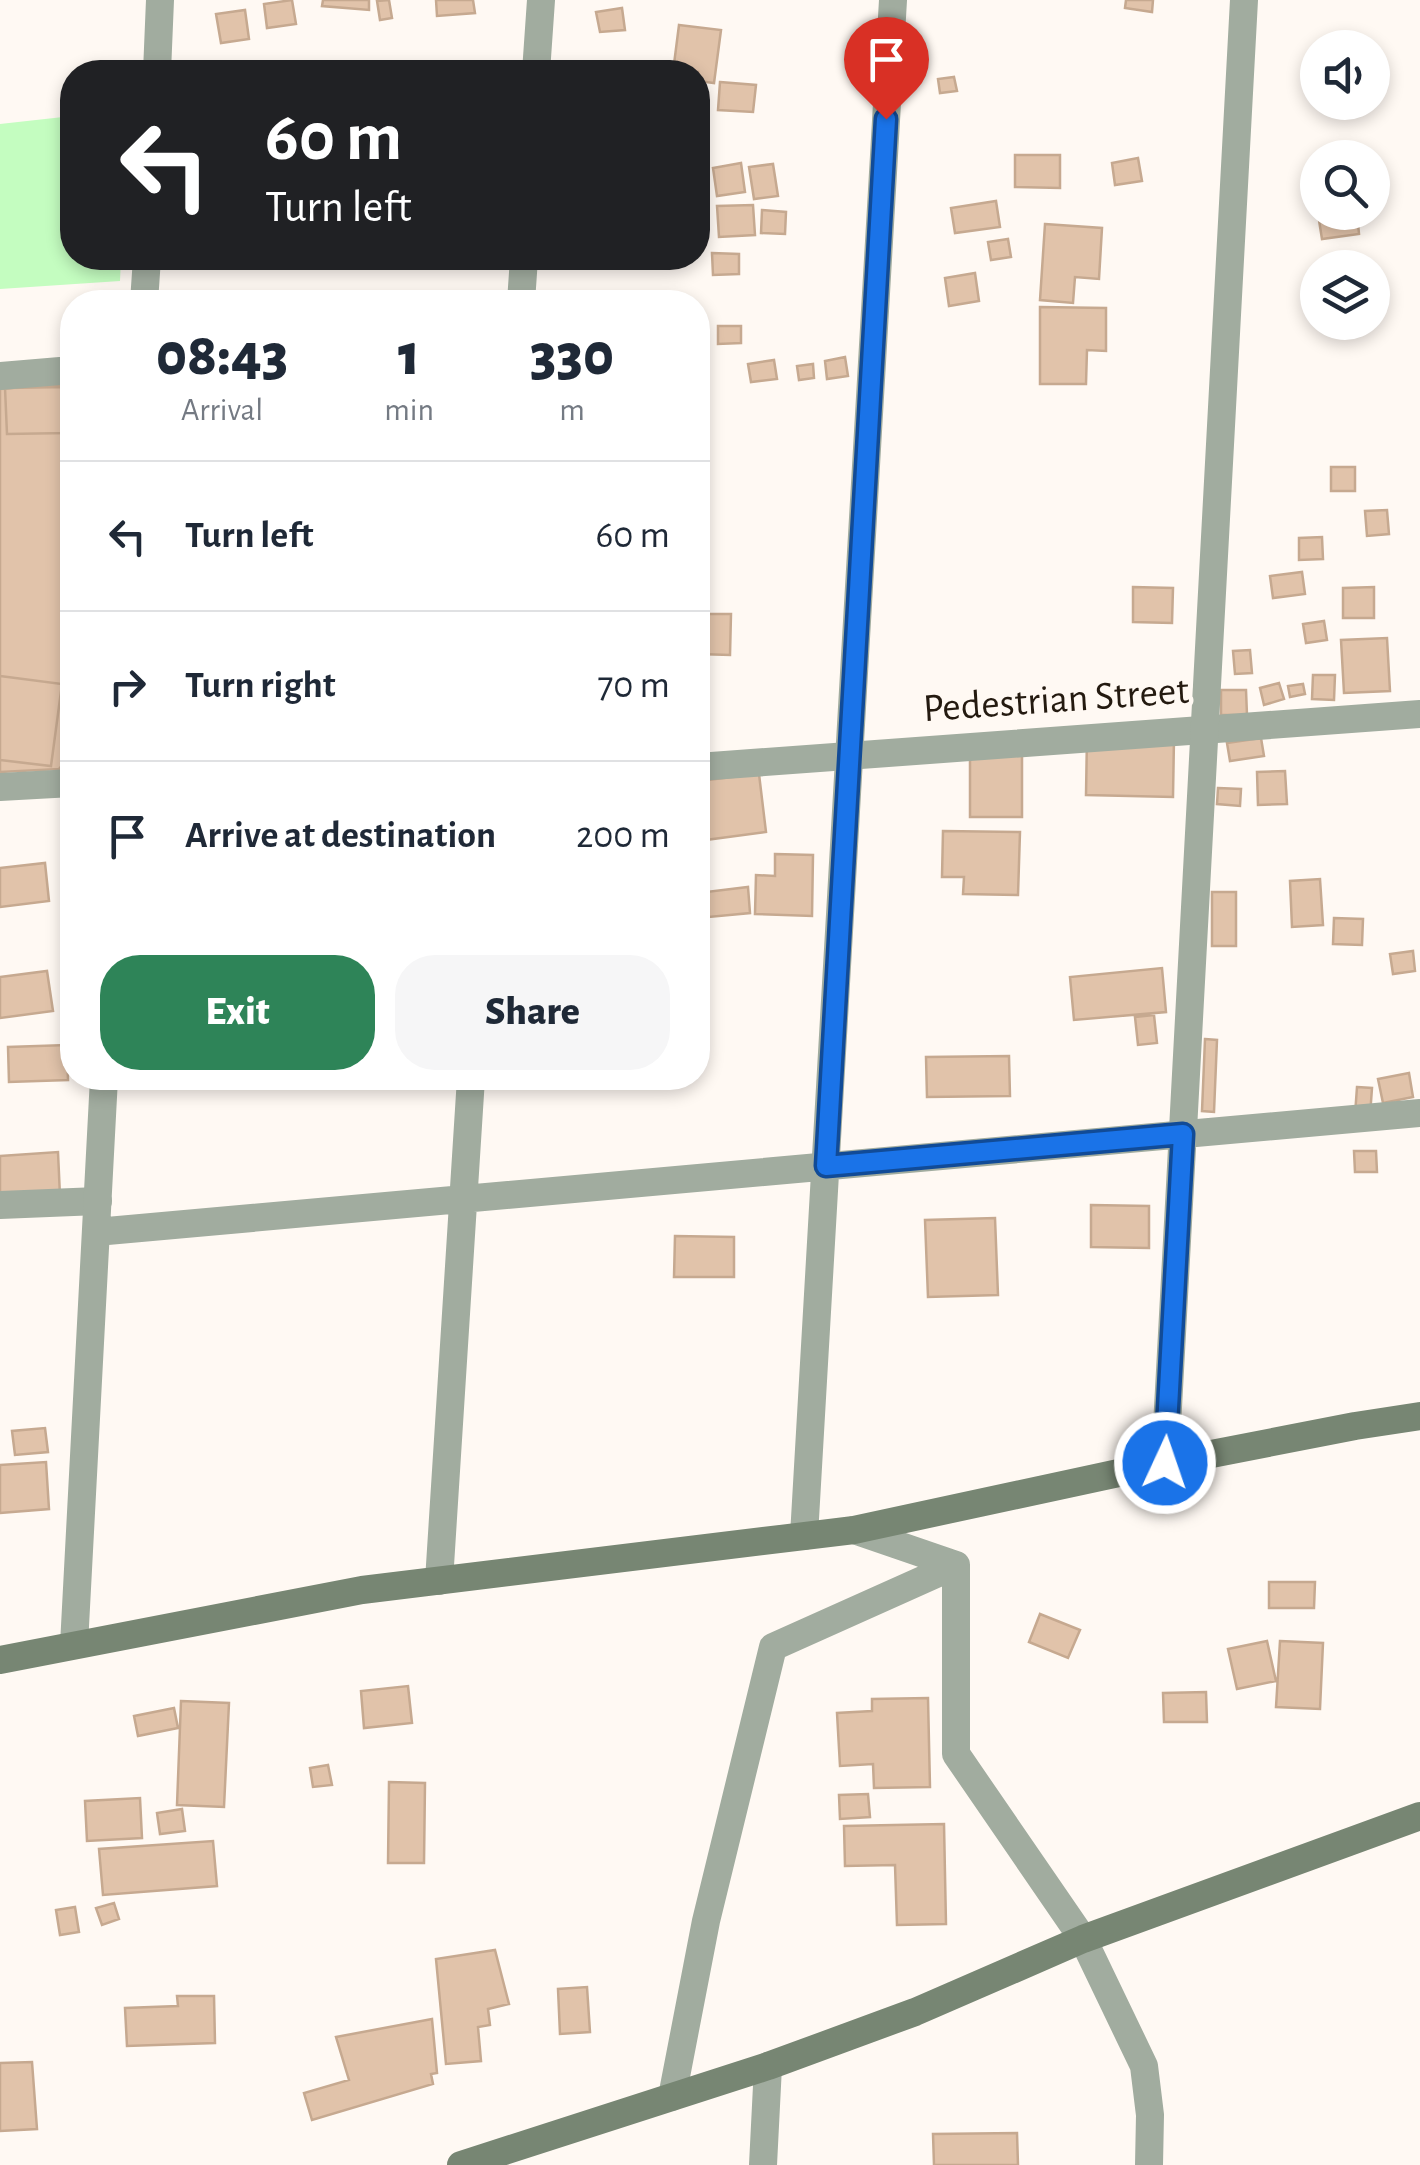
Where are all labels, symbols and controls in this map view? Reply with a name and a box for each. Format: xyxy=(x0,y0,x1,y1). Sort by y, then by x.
pin xyxy=(844,17,929,120)
map controls xyxy=(1300,30,1390,340)
button: sound xyxy=(1300,30,1390,120)
icon: arrive xyxy=(859,32,914,87)
icon: left xyxy=(100,100,230,230)
text: 60 m xyxy=(265,103,402,173)
button: search xyxy=(1300,140,1390,230)
text: Turn left xyxy=(265,185,412,230)
button: layers xyxy=(1300,250,1390,340)
text: 08:43 xyxy=(156,326,288,386)
text: 1 xyxy=(398,326,420,386)
text: 330 xyxy=(530,326,614,386)
text: Arrival xyxy=(181,394,263,426)
text: min xyxy=(384,394,434,426)
text: m xyxy=(559,394,585,426)
icon: left xyxy=(100,509,155,564)
text: Turn left xyxy=(185,517,313,555)
text: 60 m xyxy=(595,517,670,555)
icon: right xyxy=(100,659,155,714)
text: Turn right xyxy=(185,667,335,705)
text: 70 m xyxy=(597,667,670,705)
street label: Pedestrian Street xyxy=(922,671,1190,729)
icon: arrive xyxy=(100,809,155,864)
text: Arrive at destination xyxy=(185,817,496,855)
text: 200 m xyxy=(576,817,670,855)
button: Exit xyxy=(100,955,375,1070)
button: Share xyxy=(395,955,670,1070)
position arrow xyxy=(1113,1411,1217,1515)

